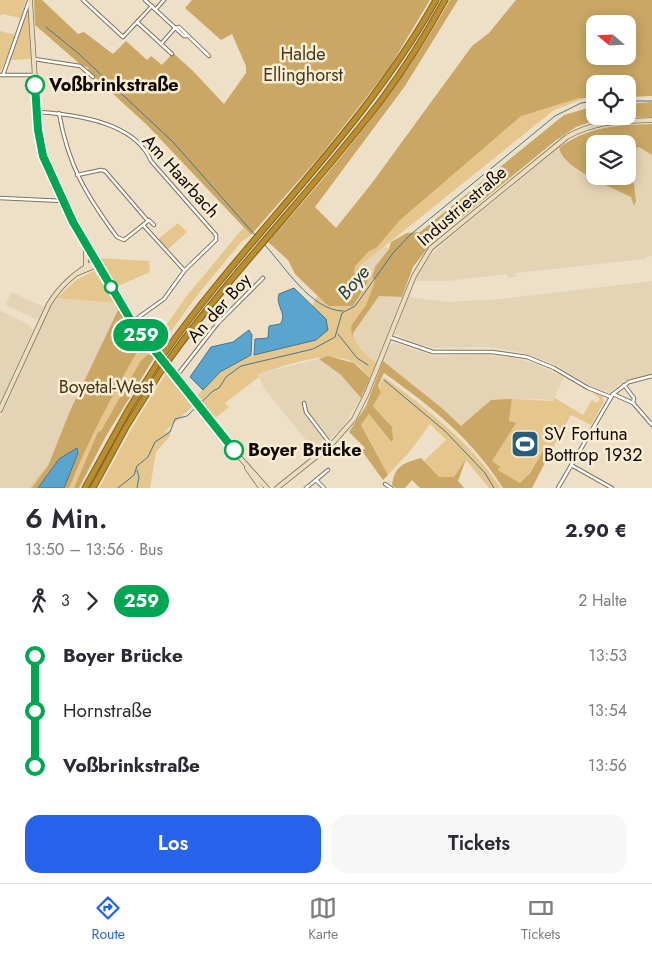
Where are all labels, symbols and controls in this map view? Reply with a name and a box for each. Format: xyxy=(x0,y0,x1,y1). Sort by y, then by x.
north arrow xyxy=(586,15,636,65)
map controls xyxy=(586,15,636,185)
park label: Halde Ellinghorst xyxy=(263,41,343,88)
place label: Voßbrinkstraße xyxy=(48,72,179,98)
marker: Voßbrinkstraße xyxy=(25,75,45,95)
button: locate xyxy=(586,75,636,125)
street label: Am Haarbach xyxy=(136,128,226,224)
button: layers xyxy=(586,135,636,185)
street label: Industriestraße xyxy=(412,160,512,252)
water label: Boye xyxy=(331,259,376,305)
street label: An der Boy xyxy=(181,268,257,348)
unlabelled marker xyxy=(104,280,118,294)
line badge: 259 xyxy=(112,319,170,351)
text: 259 xyxy=(123,322,159,348)
park label: Boyetal-West xyxy=(59,374,154,400)
place label: SV Fortuna Bottrop 1932 xyxy=(544,421,642,468)
sports icon: SV Fortuna Bottrop 1932 xyxy=(510,429,540,459)
place label: Boyer Brücke xyxy=(248,437,362,463)
marker: Boyer Brücke xyxy=(224,440,244,460)
text: 6 Min. xyxy=(25,498,108,539)
text: 2.90 € xyxy=(565,517,627,544)
text: 13:50 – 13:56 · Bus xyxy=(25,538,163,561)
icon: walk xyxy=(25,587,53,615)
icon: forward xyxy=(78,587,106,615)
text: 259 xyxy=(124,588,159,614)
text: 3 xyxy=(61,589,70,612)
text: 2 Halte xyxy=(578,589,627,612)
text: Boyer Brücke xyxy=(63,642,183,669)
text: 13:53 xyxy=(589,644,627,667)
text: Hornstraße xyxy=(63,697,152,724)
text: 13:54 xyxy=(588,699,627,722)
text: Voßbrinkstraße xyxy=(63,752,200,779)
text: 13:56 xyxy=(588,754,627,777)
button: Los xyxy=(25,815,321,873)
button: Tickets xyxy=(331,815,627,873)
tab: Route xyxy=(92,894,125,944)
tab: Karte xyxy=(308,894,338,944)
tab: Tickets xyxy=(521,894,560,944)

